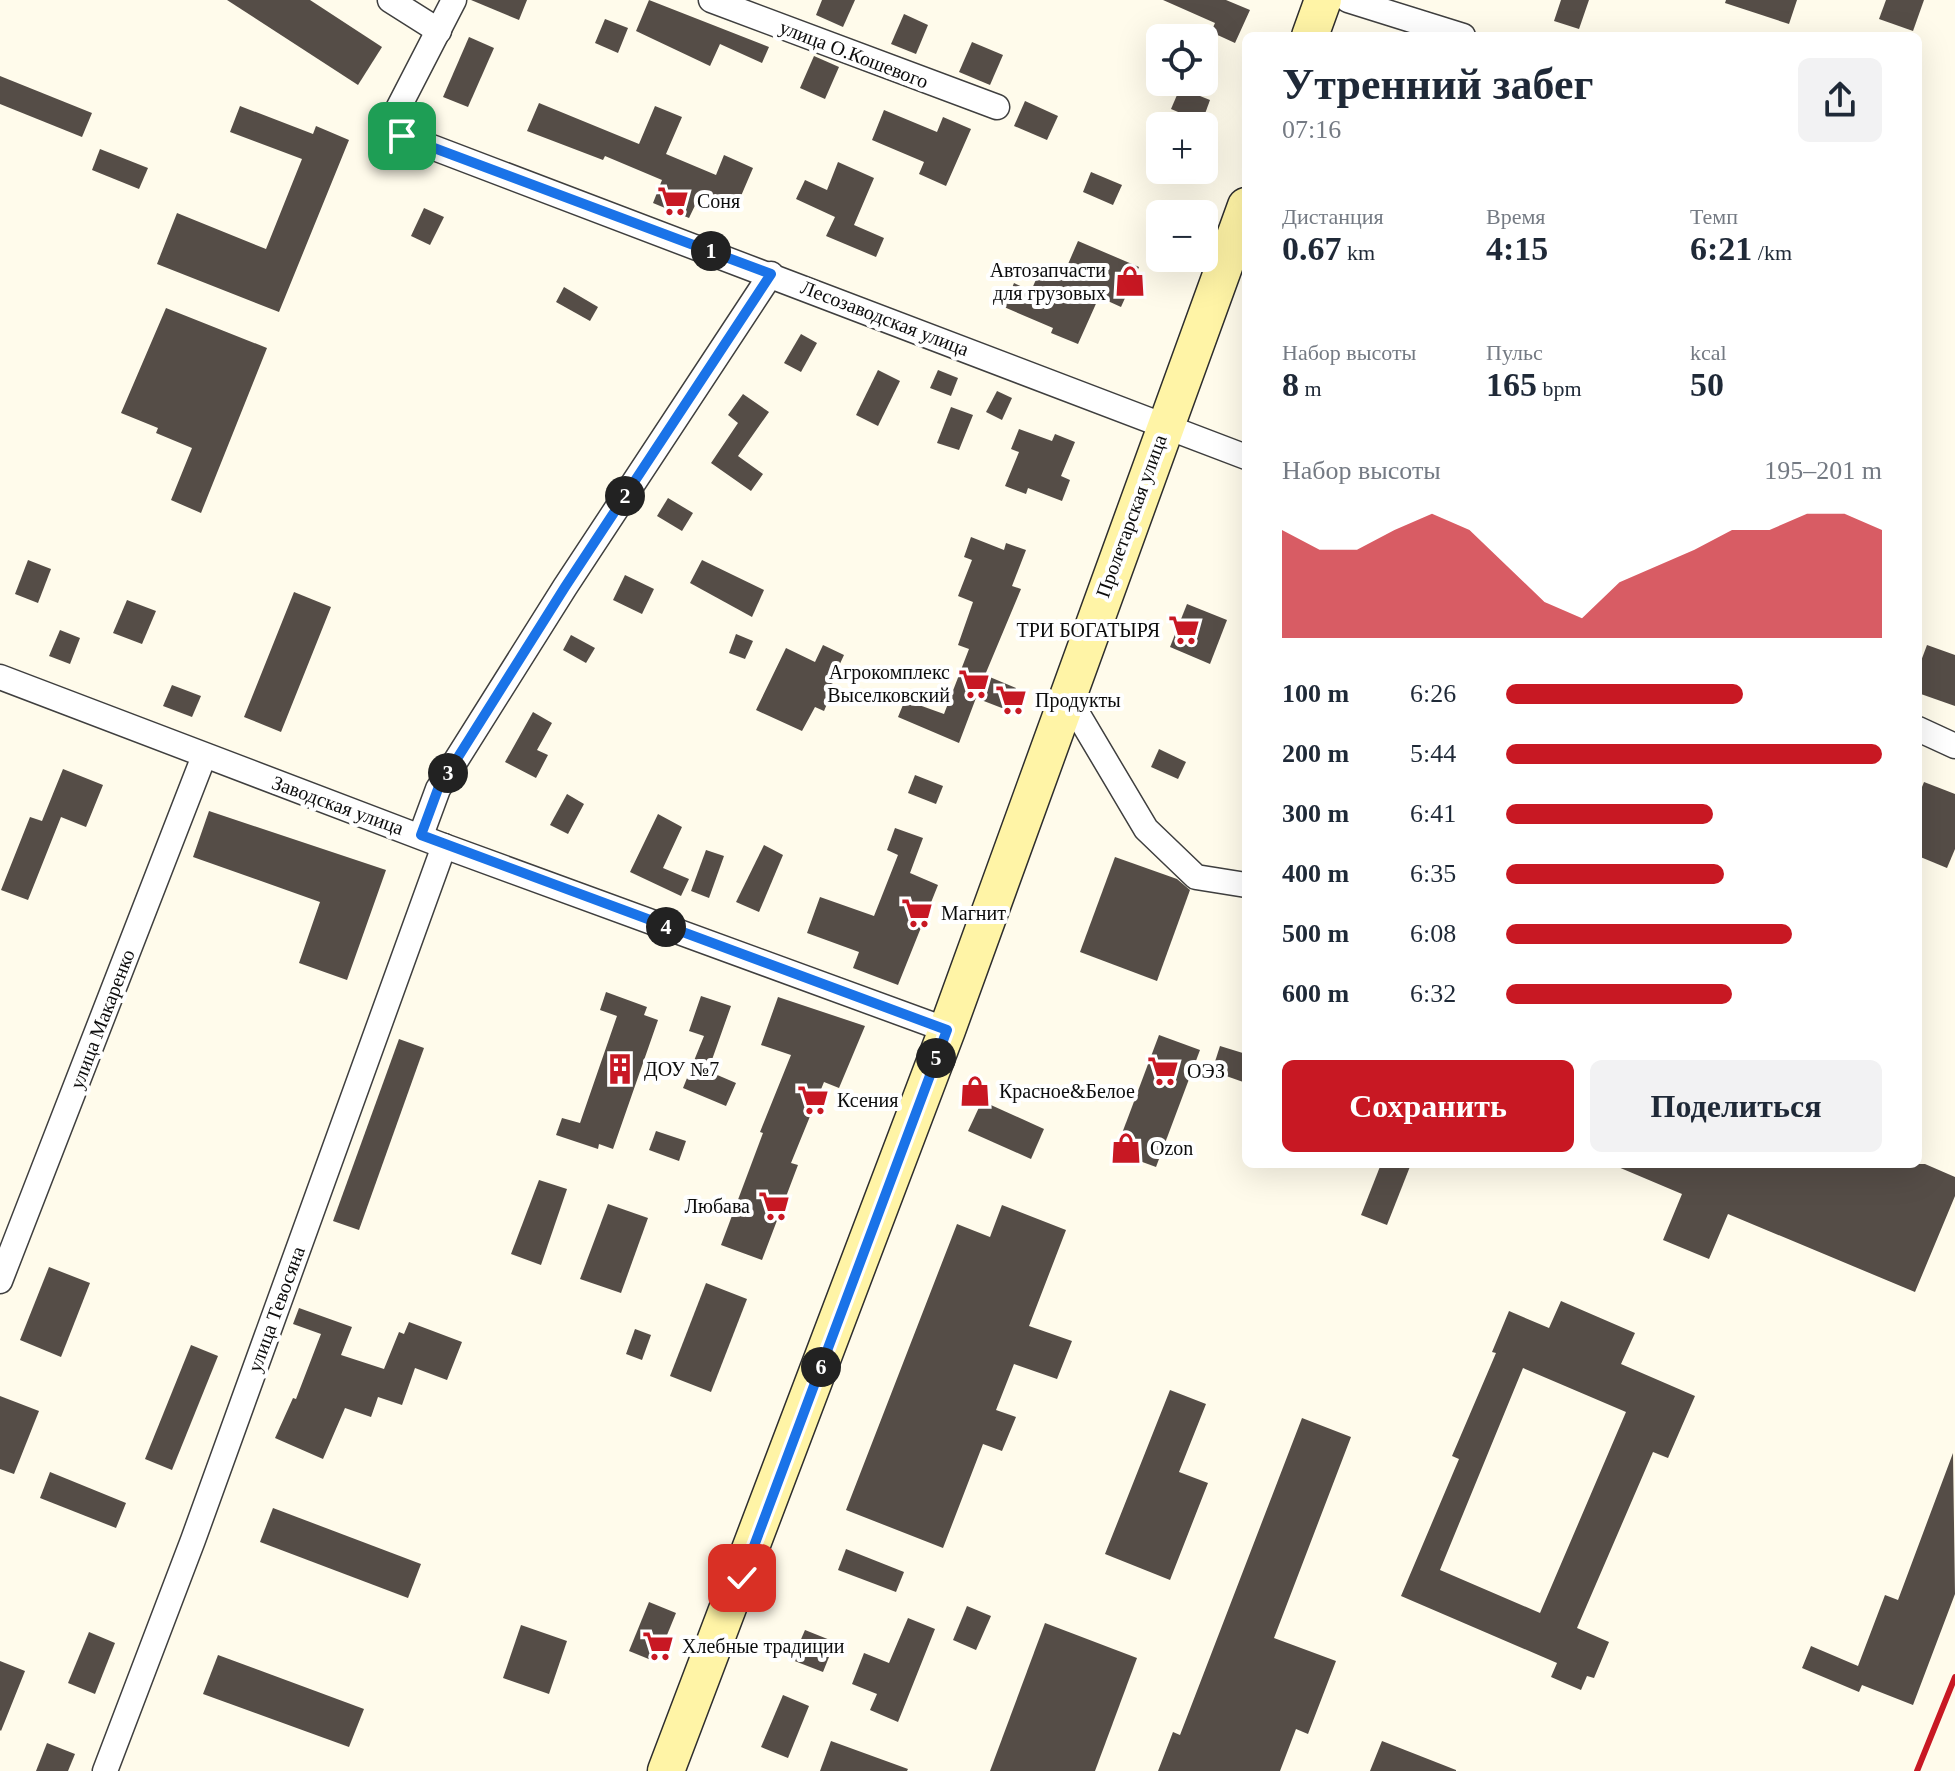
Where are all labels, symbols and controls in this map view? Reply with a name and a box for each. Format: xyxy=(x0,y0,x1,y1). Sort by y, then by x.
street label: улица О.Кошевого xyxy=(776,16,931,93)
map controls xyxy=(1146,24,1218,272)
button: locate xyxy=(1146,24,1218,96)
button: share xyxy=(1798,58,1882,142)
text: Утренний забег xyxy=(1282,60,1593,109)
pin xyxy=(368,102,436,170)
button: + xyxy=(1146,112,1218,184)
icon: arrive xyxy=(380,114,424,158)
text: 07:16 xyxy=(1282,115,1341,144)
supermarket icon: Соня xyxy=(656,184,690,218)
place label: Соня xyxy=(697,190,740,212)
button: − xyxy=(1146,200,1218,272)
text: Дистанция xyxy=(1282,204,1384,229)
text: Время xyxy=(1486,204,1545,229)
text: Темп xyxy=(1690,204,1738,229)
text: 0.67 xyxy=(1282,230,1342,267)
text: 4:15 xyxy=(1486,230,1548,267)
text: 6:21 xyxy=(1690,230,1752,267)
pin: 1 xyxy=(691,231,731,271)
text: 1 xyxy=(706,238,717,263)
text: km xyxy=(1342,240,1375,265)
text: /km xyxy=(1752,240,1792,265)
place label: Автозапчасти для грузовых xyxy=(990,259,1106,305)
shop icon: Автозапчасти для грузовых xyxy=(1113,264,1147,298)
street label: Лесозаводская улица xyxy=(798,276,972,361)
text: Набор высоты xyxy=(1282,340,1416,365)
text: Пульс xyxy=(1486,340,1543,365)
text: kcal xyxy=(1690,340,1727,365)
text: 8 xyxy=(1282,366,1299,403)
text: 165 xyxy=(1486,366,1537,403)
text: 50 xyxy=(1690,366,1724,403)
text: m xyxy=(1299,376,1322,401)
text: bpm xyxy=(1537,376,1582,401)
street label: Пролетарская улица xyxy=(1091,431,1172,601)
text: Набор высоты xyxy=(1282,456,1441,485)
text: 195–201 m xyxy=(1764,456,1882,485)
pin: 2 xyxy=(605,476,645,516)
text: 2 xyxy=(620,483,631,508)
supermarket icon: ТРИ БОГАТЫРЯ xyxy=(1167,613,1201,647)
place label: ТРИ БОГАТЫРЯ xyxy=(1016,619,1160,641)
place label: Агрокомплекс Выселковский xyxy=(827,661,950,706)
supermarket icon: Агрокомплекс Выселковский xyxy=(957,667,991,701)
text: 100 m xyxy=(1282,679,1349,708)
text: 6:26 xyxy=(1410,679,1456,708)
supermarket icon: Продукты xyxy=(994,683,1028,717)
place label: Продукты xyxy=(1035,689,1121,712)
text: 200 m xyxy=(1282,739,1349,768)
text: 5:44 xyxy=(1410,739,1456,768)
pin: 3 xyxy=(428,753,468,793)
text: 3 xyxy=(443,760,454,785)
street label: Заводская улица xyxy=(269,771,407,840)
text: 300 m xyxy=(1282,799,1349,828)
text: 6:41 xyxy=(1410,799,1456,828)
text: 400 m xyxy=(1282,859,1349,888)
text: 6:35 xyxy=(1410,859,1456,888)
supermarket icon: Магнит xyxy=(900,896,934,930)
place label: Магнит xyxy=(941,902,1006,924)
pin: 4 xyxy=(646,907,686,947)
text: 4 xyxy=(661,914,672,939)
text: 500 m xyxy=(1282,919,1349,948)
text: 6:08 xyxy=(1410,919,1456,948)
street label: улица Макаренко xyxy=(65,946,140,1092)
text: 600 m xyxy=(1282,979,1349,1008)
text: 6:32 xyxy=(1410,979,1456,1008)
pin: 5 xyxy=(916,1038,956,1078)
text: 5 xyxy=(931,1045,942,1070)
building icon: ДОУ №7 xyxy=(603,1052,637,1086)
supermarket icon: ОЭЗ xyxy=(1146,1054,1180,1088)
place label: ДОУ №7 xyxy=(644,1058,719,1081)
place label: ОЭЗ xyxy=(1187,1060,1225,1082)
button: Сохранить xyxy=(1282,1060,1574,1152)
button: Поделиться xyxy=(1590,1060,1882,1152)
shop icon: Красное&Белое xyxy=(958,1074,992,1108)
place label: Красное&Белое xyxy=(999,1080,1135,1103)
supermarket icon: Ксения xyxy=(796,1083,830,1117)
place label: Ксения xyxy=(837,1089,898,1111)
shop icon: Ozon xyxy=(1109,1131,1143,1165)
place label: Ozon xyxy=(1150,1137,1193,1159)
supermarket icon: Любава xyxy=(757,1189,791,1223)
place label: Любава xyxy=(684,1195,750,1217)
street label: улица Тевосяна xyxy=(243,1243,310,1375)
pin: 6 xyxy=(801,1347,841,1387)
text: 6 xyxy=(816,1354,827,1379)
pin xyxy=(708,1544,776,1612)
icon: check xyxy=(720,1556,764,1600)
supermarket icon: Хлебные традиции xyxy=(641,1629,675,1663)
place label: Хлебные традиции xyxy=(682,1635,845,1658)

